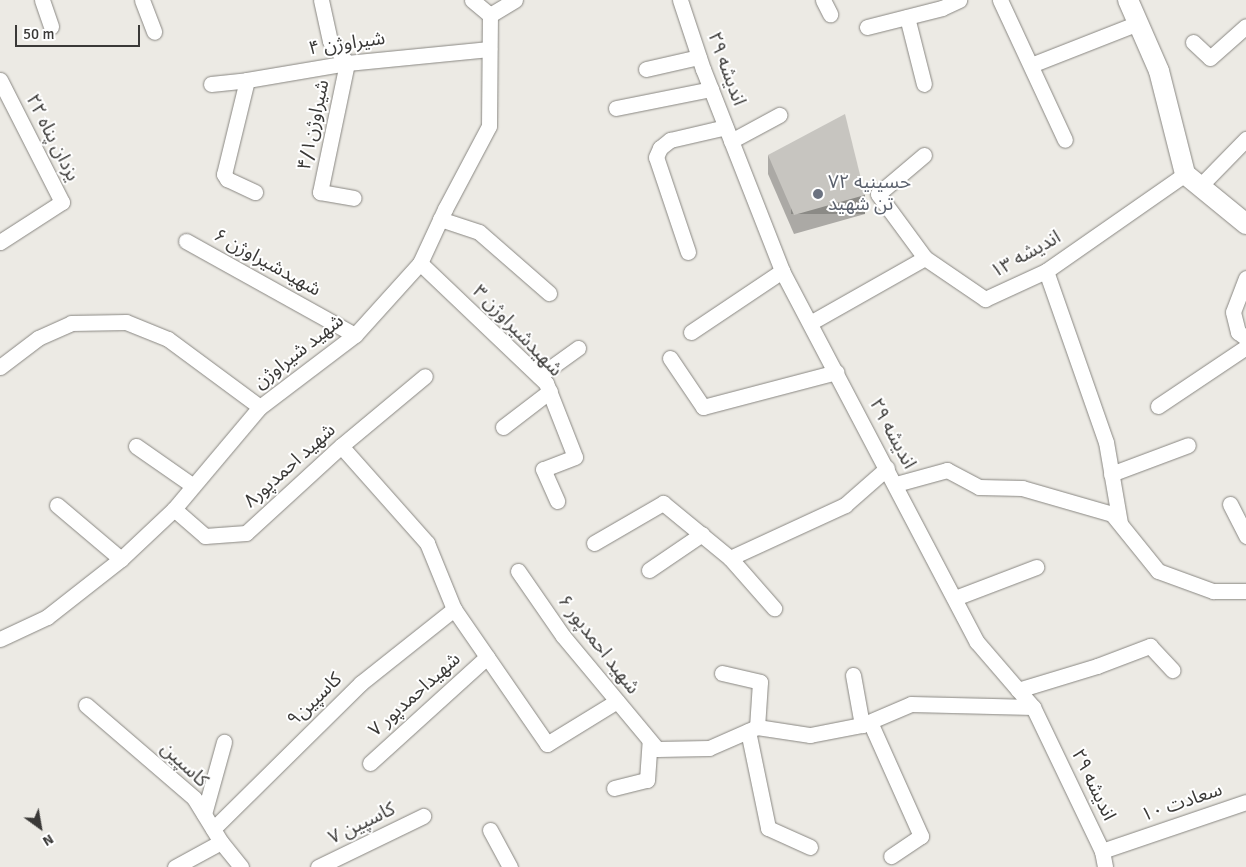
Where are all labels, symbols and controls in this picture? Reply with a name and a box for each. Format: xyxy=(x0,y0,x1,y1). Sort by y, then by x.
scale bar xyxy=(18,15,142,47)
text: 50 m xyxy=(23,25,54,43)
street label: شیراوژن ۴ xyxy=(307,27,387,61)
street label: اندیشه ۲۹ xyxy=(702,29,750,109)
street label: شیراوژن۴/۱ xyxy=(293,78,335,172)
street label: یزدان پناه ۲۲ xyxy=(20,91,84,185)
place label: حسینیه ۷۲ تن شهید xyxy=(828,172,911,216)
marker: حسینیه ۷۲ تن شهید xyxy=(812,188,824,200)
street label: شهیدشیراوژن ۶ xyxy=(210,224,324,302)
street label: اندیشه ۱۳ xyxy=(987,226,1065,284)
street label: شهیدشیراوژن ۳ xyxy=(468,280,566,382)
street label: شهید شیراوژن xyxy=(249,310,349,394)
street label: اندیشه ۲۹ xyxy=(864,395,920,473)
street label: شهید احمدپور۸ xyxy=(240,419,340,513)
street label: شهید احمدپور ۶ xyxy=(552,591,644,699)
street label: شهیداحمدپور ۷ xyxy=(365,648,465,742)
street label: کاسپین۹ xyxy=(283,668,347,732)
street label: کاسپین xyxy=(156,737,212,793)
street label: اندیشه ۲۹ xyxy=(1066,746,1120,824)
street label: سعادت ۱۰ xyxy=(1138,779,1226,827)
street label: کاسپین ۷ xyxy=(325,798,399,850)
north arrow xyxy=(15,802,65,852)
text: N xyxy=(40,830,57,850)

